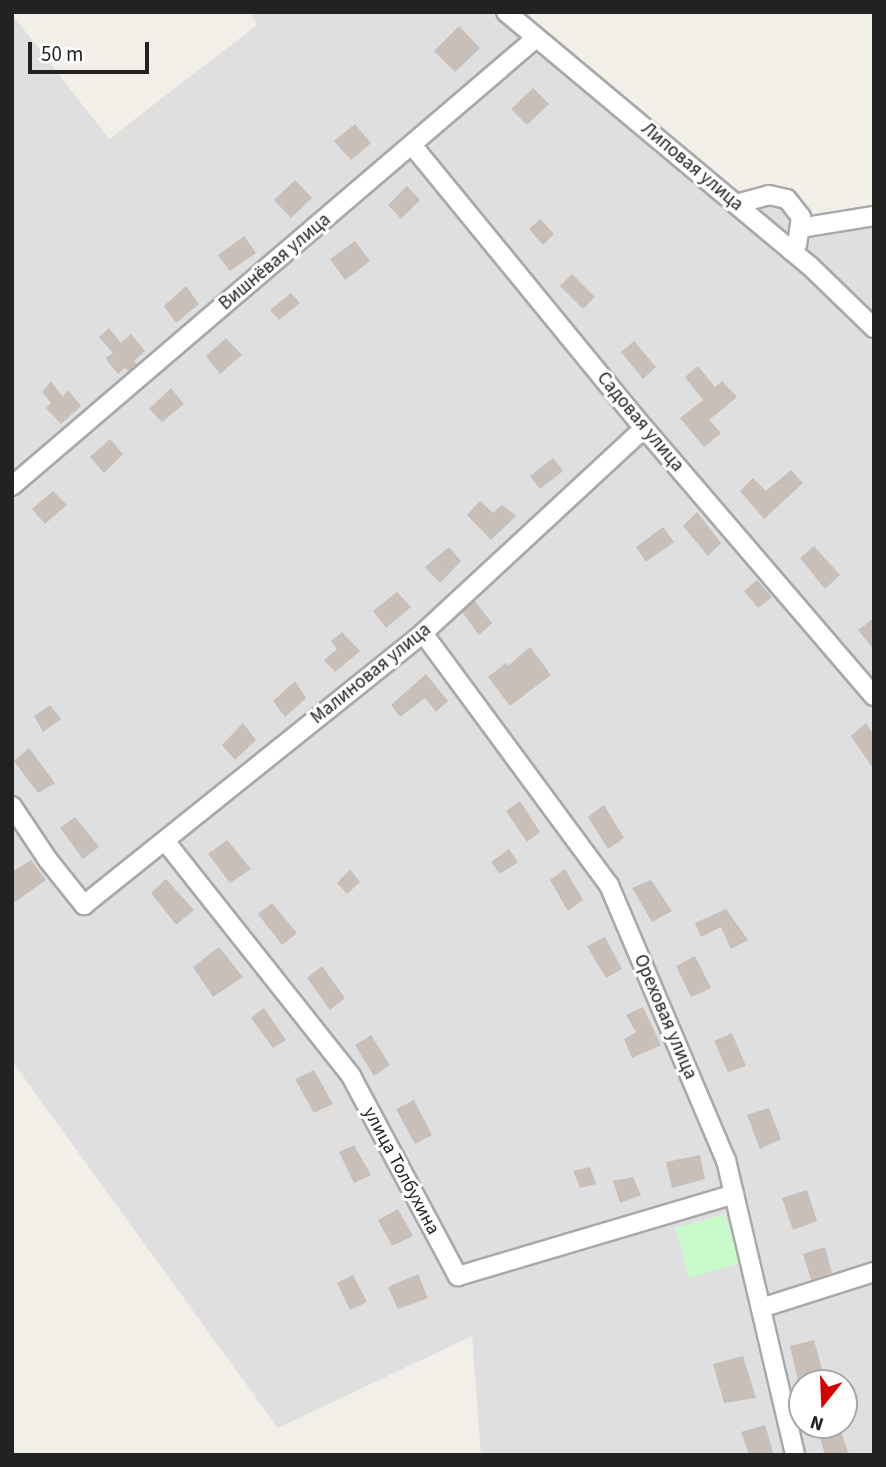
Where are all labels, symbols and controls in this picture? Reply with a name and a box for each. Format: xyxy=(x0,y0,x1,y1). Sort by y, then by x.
scale bar xyxy=(32,28,152,72)
text: 50 m xyxy=(41,39,83,69)
street label: Липовая улица xyxy=(636,118,748,216)
street label: Вишнёвая улица xyxy=(214,209,336,315)
street label: Садовая улица xyxy=(592,367,688,477)
street label: Малиновая улица xyxy=(306,619,436,729)
street label: Ореховая улица xyxy=(628,951,702,1083)
street label: улица Толбухина xyxy=(358,1103,444,1239)
north arrow xyxy=(788,1369,858,1439)
text: N xyxy=(807,1408,827,1437)

